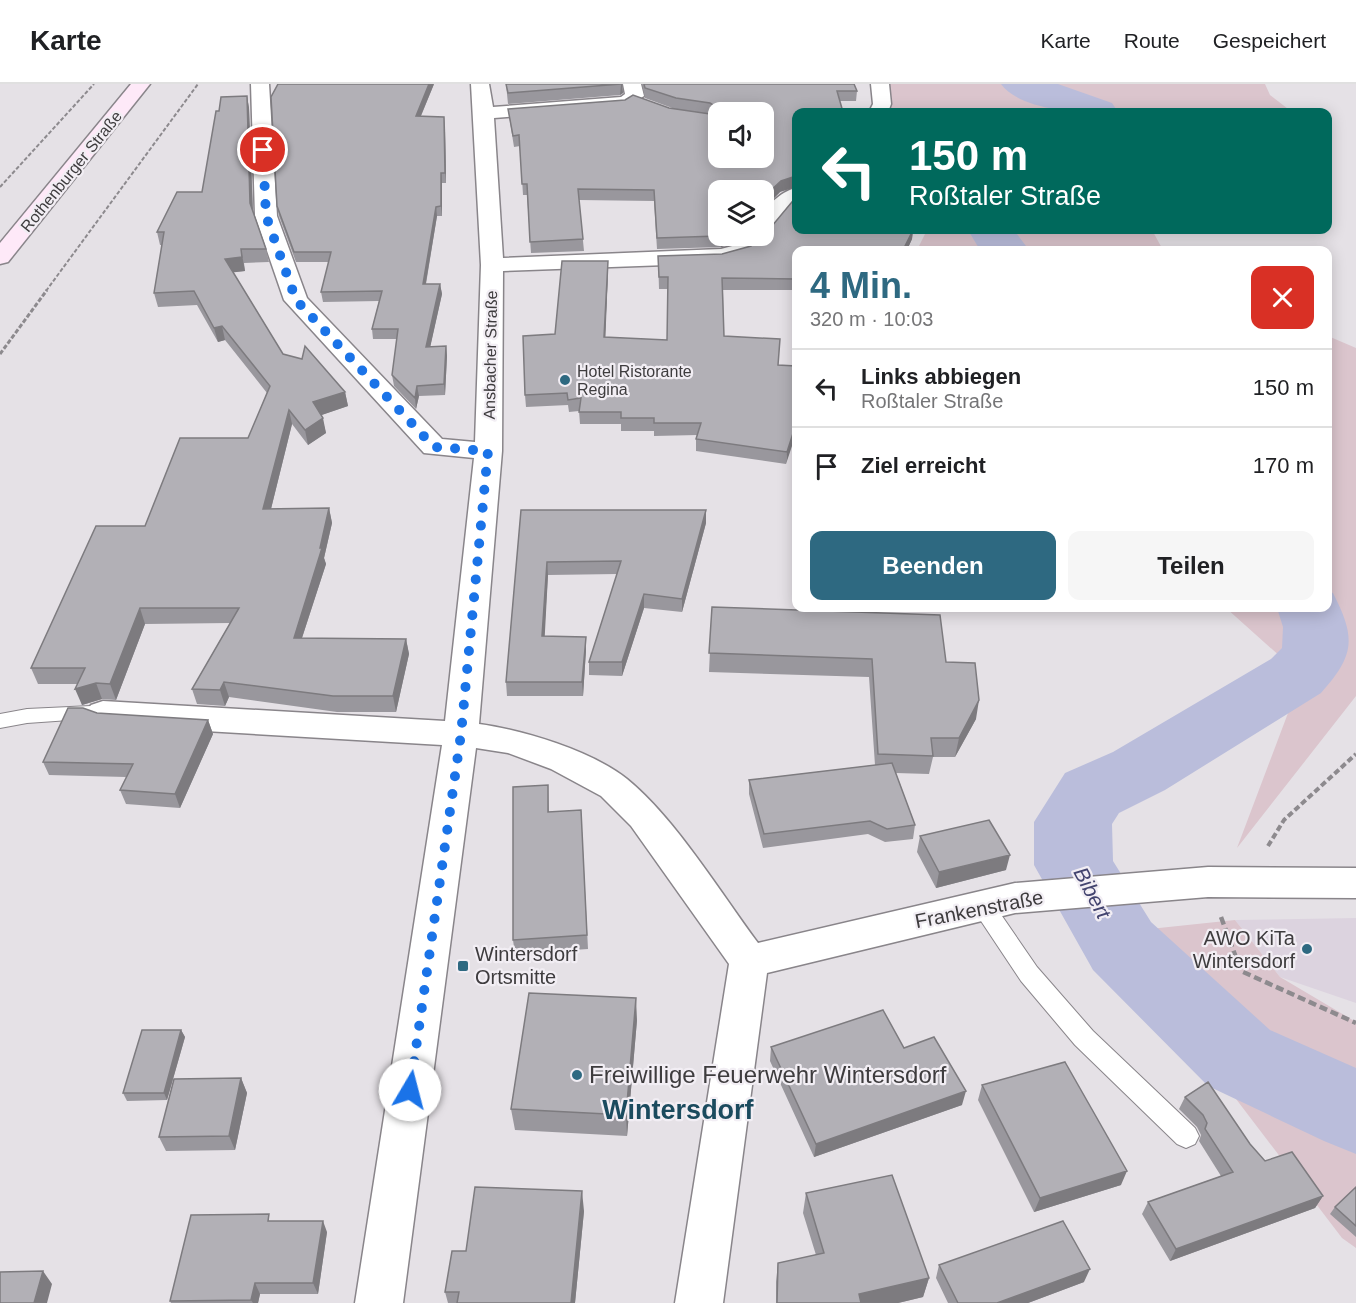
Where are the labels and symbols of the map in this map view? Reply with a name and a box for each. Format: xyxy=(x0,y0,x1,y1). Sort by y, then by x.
street label: Rothenburger Straße xyxy=(17,107,125,235)
pin xyxy=(237,124,288,175)
street label: Ansbacher Straße xyxy=(481,290,500,420)
place label: Hotel Ristorante Regina xyxy=(577,363,692,398)
marker: Hotel Ristorante Regina xyxy=(558,373,572,387)
water label: Bibert xyxy=(1069,863,1116,923)
street label: Frankenstraße xyxy=(913,886,1045,932)
place label: AWO KiTa Wintersdorf xyxy=(1193,927,1296,972)
marker: AWO KiTa Wintersdorf xyxy=(1300,942,1314,956)
place label: Wintersdorf Ortsmitte xyxy=(475,943,578,988)
marker: Wintersdorf Ortsmitte xyxy=(456,959,470,973)
position arrow xyxy=(378,1058,442,1122)
place label: Freiwillige Feuerwehr Wintersdorf xyxy=(589,1061,947,1088)
marker: Freiwillige Feuerwehr Wintersdorf xyxy=(570,1068,584,1082)
district label: Wintersdorf xyxy=(602,1095,755,1125)

